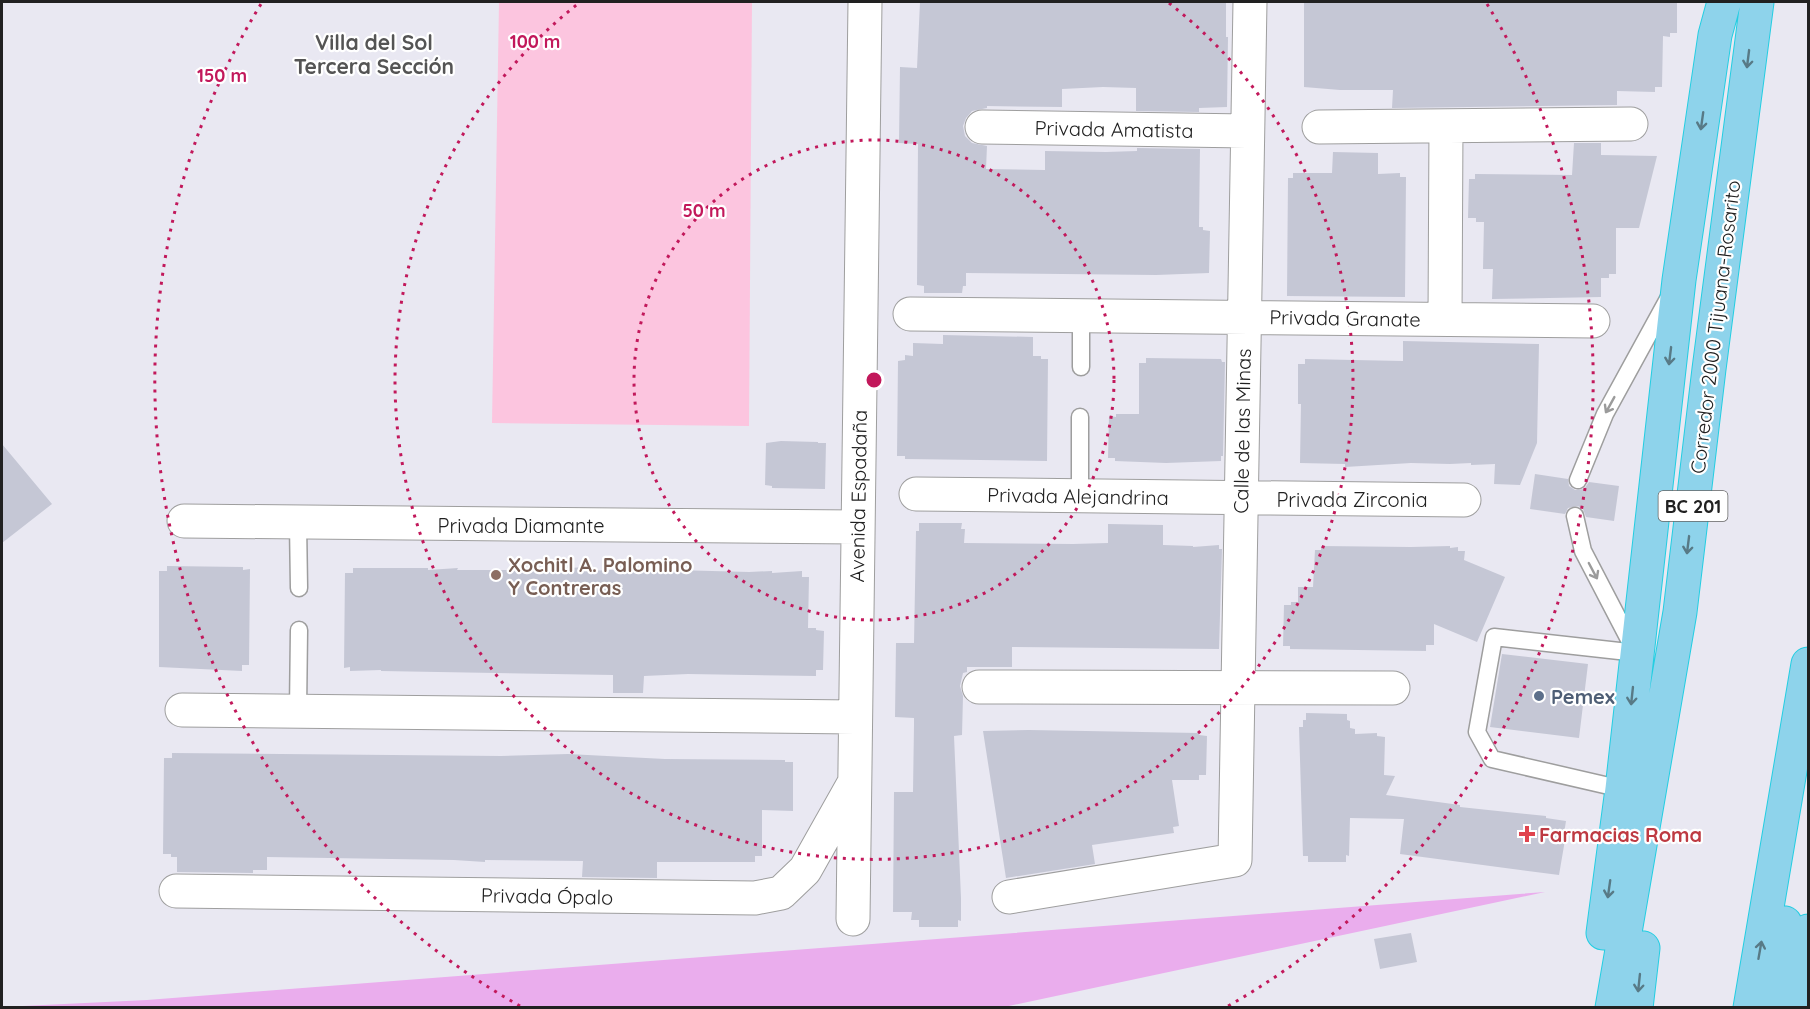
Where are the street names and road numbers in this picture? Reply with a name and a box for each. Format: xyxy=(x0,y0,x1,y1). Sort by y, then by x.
street label: Privada Amatista xyxy=(1034,115,1194,143)
street label: Corredor 2000 Tijuana-Rosarito xyxy=(1685,179,1745,475)
street label: Privada Granate xyxy=(1269,304,1421,332)
street label: Calle de las Minas xyxy=(1228,348,1256,514)
street label: Avenida Espadaña xyxy=(844,409,872,583)
street label: Privada Alejandrina xyxy=(987,482,1169,510)
street label: Privada Zirconia xyxy=(1276,487,1428,512)
road number: BC 201 xyxy=(1658,491,1728,521)
street label: Privada Diamante xyxy=(438,513,604,538)
street label: Privada Ópalo xyxy=(481,882,613,910)

